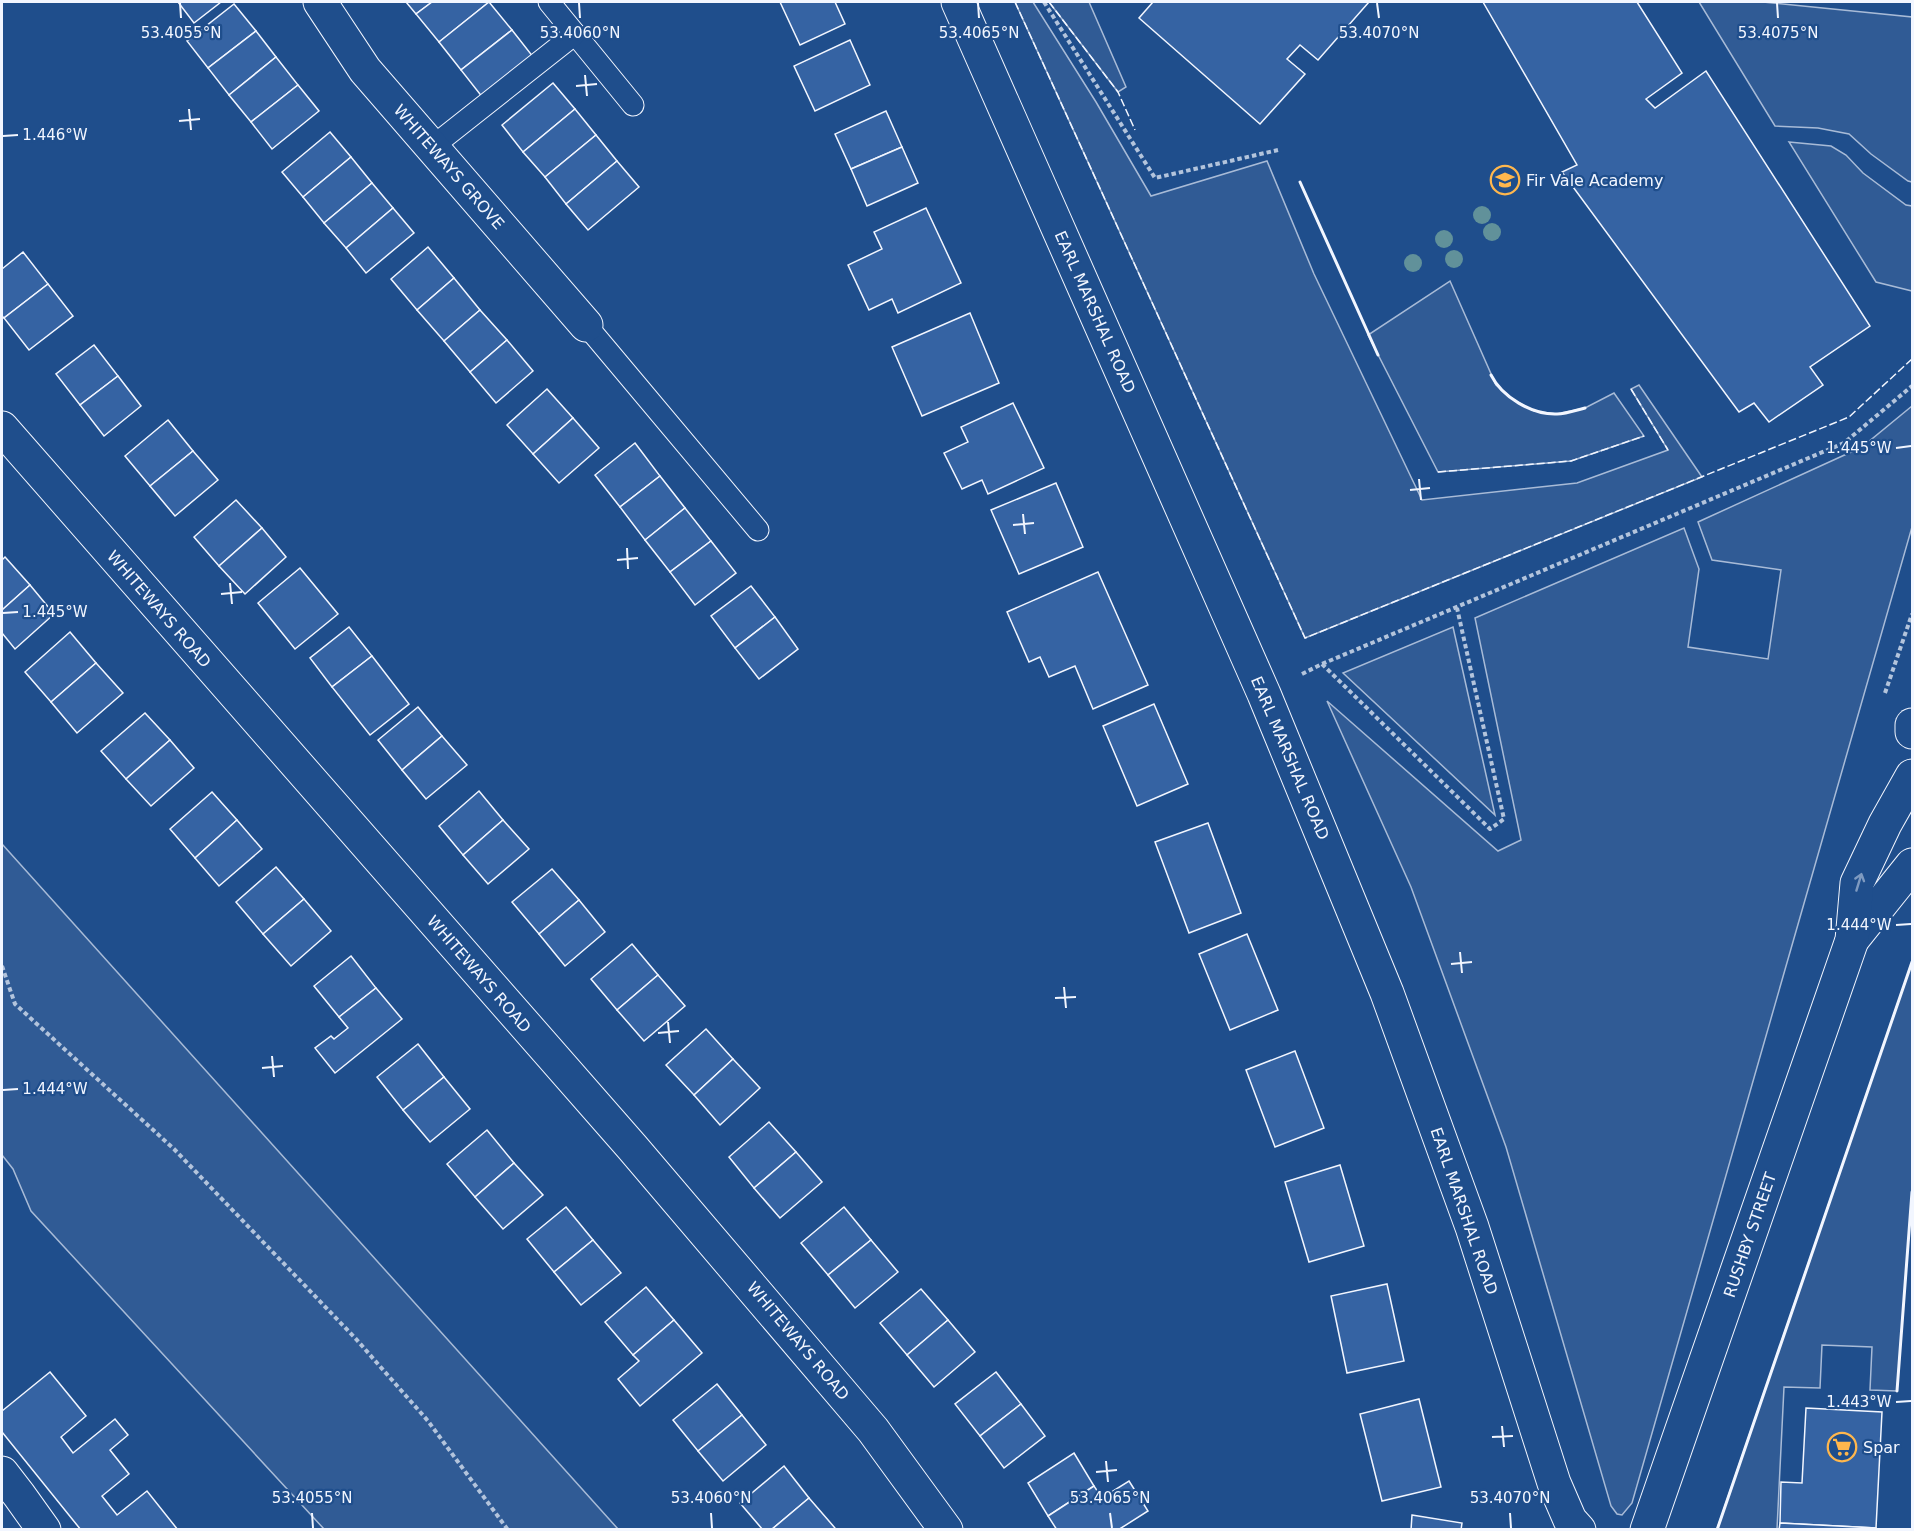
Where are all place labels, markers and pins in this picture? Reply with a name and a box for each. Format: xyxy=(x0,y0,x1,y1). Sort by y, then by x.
school or university icon: Fir Vale Academy xyxy=(1489,164,1521,196)
place label: Fir Vale Academy xyxy=(1526,171,1663,190)
supermarket icon: Spar xyxy=(1826,1431,1858,1463)
place label: Spar xyxy=(1863,1438,1900,1457)

